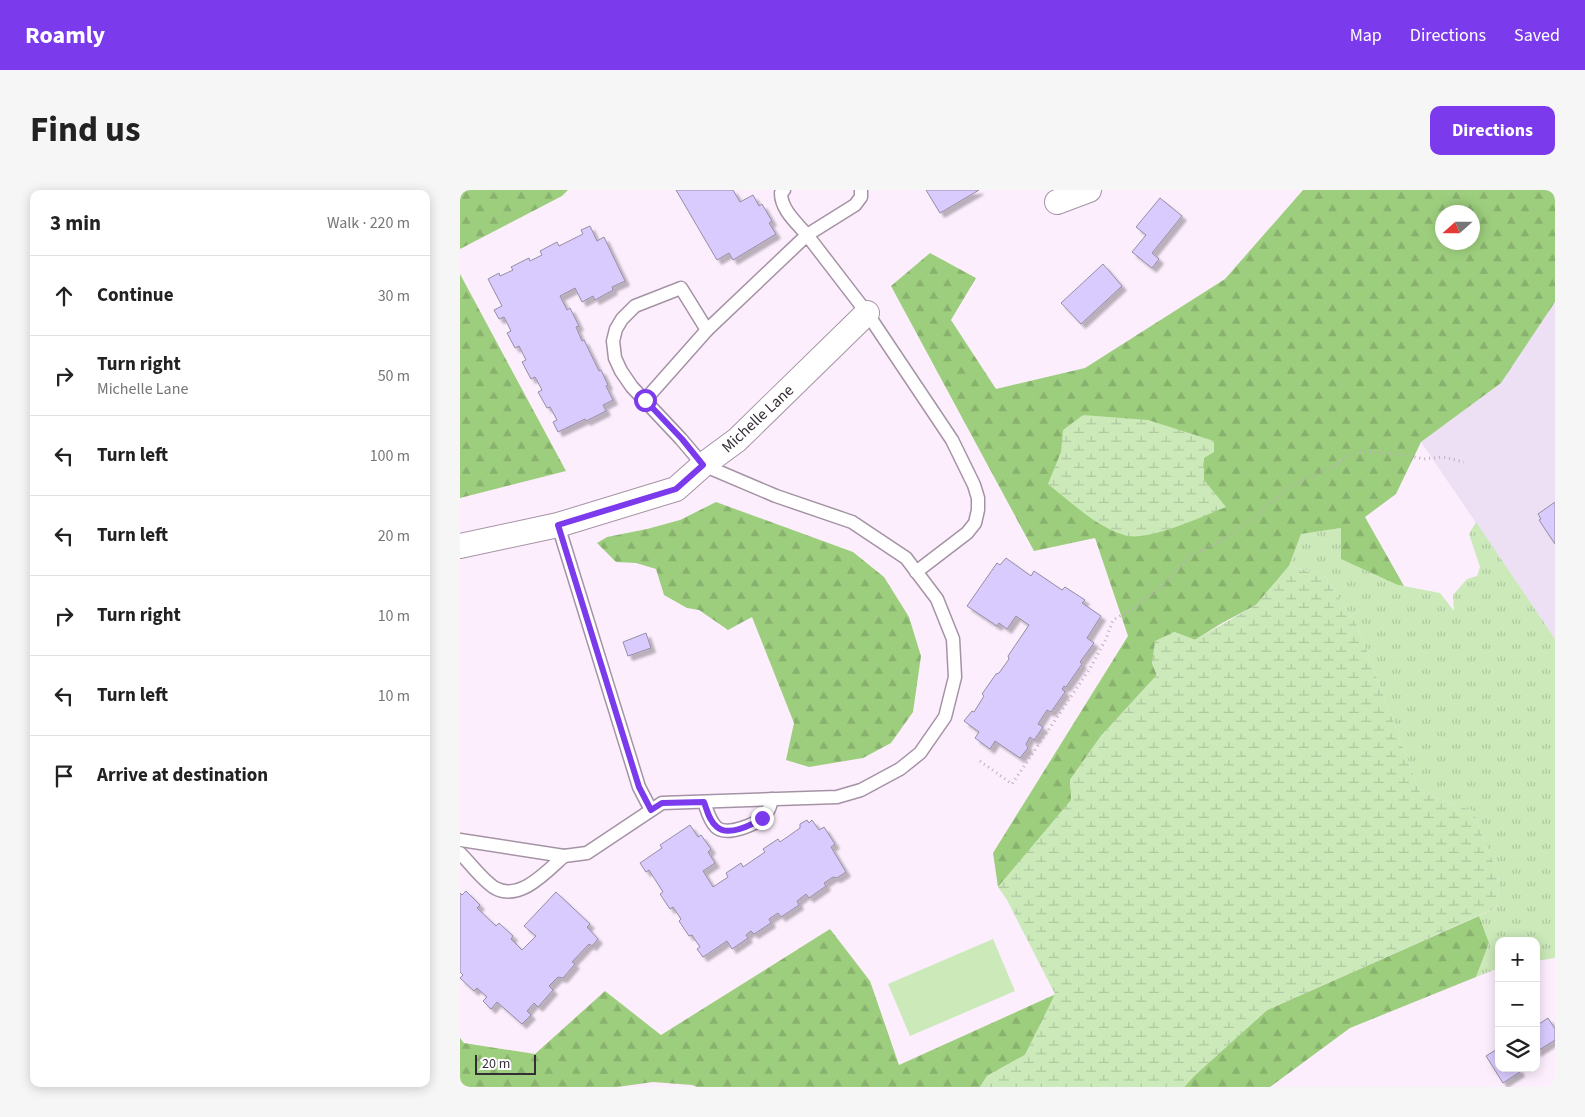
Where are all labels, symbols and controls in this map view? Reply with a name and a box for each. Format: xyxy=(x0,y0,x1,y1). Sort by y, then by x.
text: Roamly xyxy=(25,18,105,53)
text: Map xyxy=(1350,23,1382,48)
text: Directions xyxy=(1410,23,1486,48)
text: Saved xyxy=(1514,23,1560,48)
text: Find us xyxy=(30,105,140,155)
button: Directions xyxy=(1430,106,1555,155)
north arrow xyxy=(1435,205,1480,250)
text: 3 min xyxy=(50,208,101,238)
text: Walk · 220 m xyxy=(327,212,410,234)
icon: ahead xyxy=(50,282,78,310)
text: Continue xyxy=(97,282,174,309)
text: 30 m xyxy=(378,285,410,307)
text: Turn right xyxy=(97,351,181,378)
icon: right xyxy=(50,362,78,390)
text: 50 m xyxy=(378,365,410,387)
text: Michelle Lane xyxy=(97,378,188,400)
street label: Michelle Lane xyxy=(717,380,799,458)
route start xyxy=(634,389,657,412)
icon: left xyxy=(50,442,78,470)
text: Turn left xyxy=(97,442,168,469)
text: 100 m xyxy=(370,445,410,467)
icon: left xyxy=(50,522,78,550)
text: Turn left xyxy=(97,522,168,549)
text: 20 m xyxy=(378,525,410,547)
icon: right xyxy=(50,602,78,630)
text: Turn right xyxy=(97,602,181,629)
text: 10 m xyxy=(378,605,410,627)
icon: left xyxy=(50,682,78,710)
text: Turn left xyxy=(97,682,168,709)
text: 10 m xyxy=(378,685,410,707)
icon: arrive xyxy=(50,762,78,790)
text: Arrive at destination xyxy=(97,762,268,789)
route end xyxy=(751,807,774,830)
map controls xyxy=(1495,937,1540,1072)
button: + xyxy=(1495,937,1540,982)
button: − xyxy=(1495,982,1540,1027)
button: layers xyxy=(1495,1027,1540,1072)
scale bar xyxy=(475,1052,536,1075)
text: 20 m xyxy=(482,1054,510,1074)

